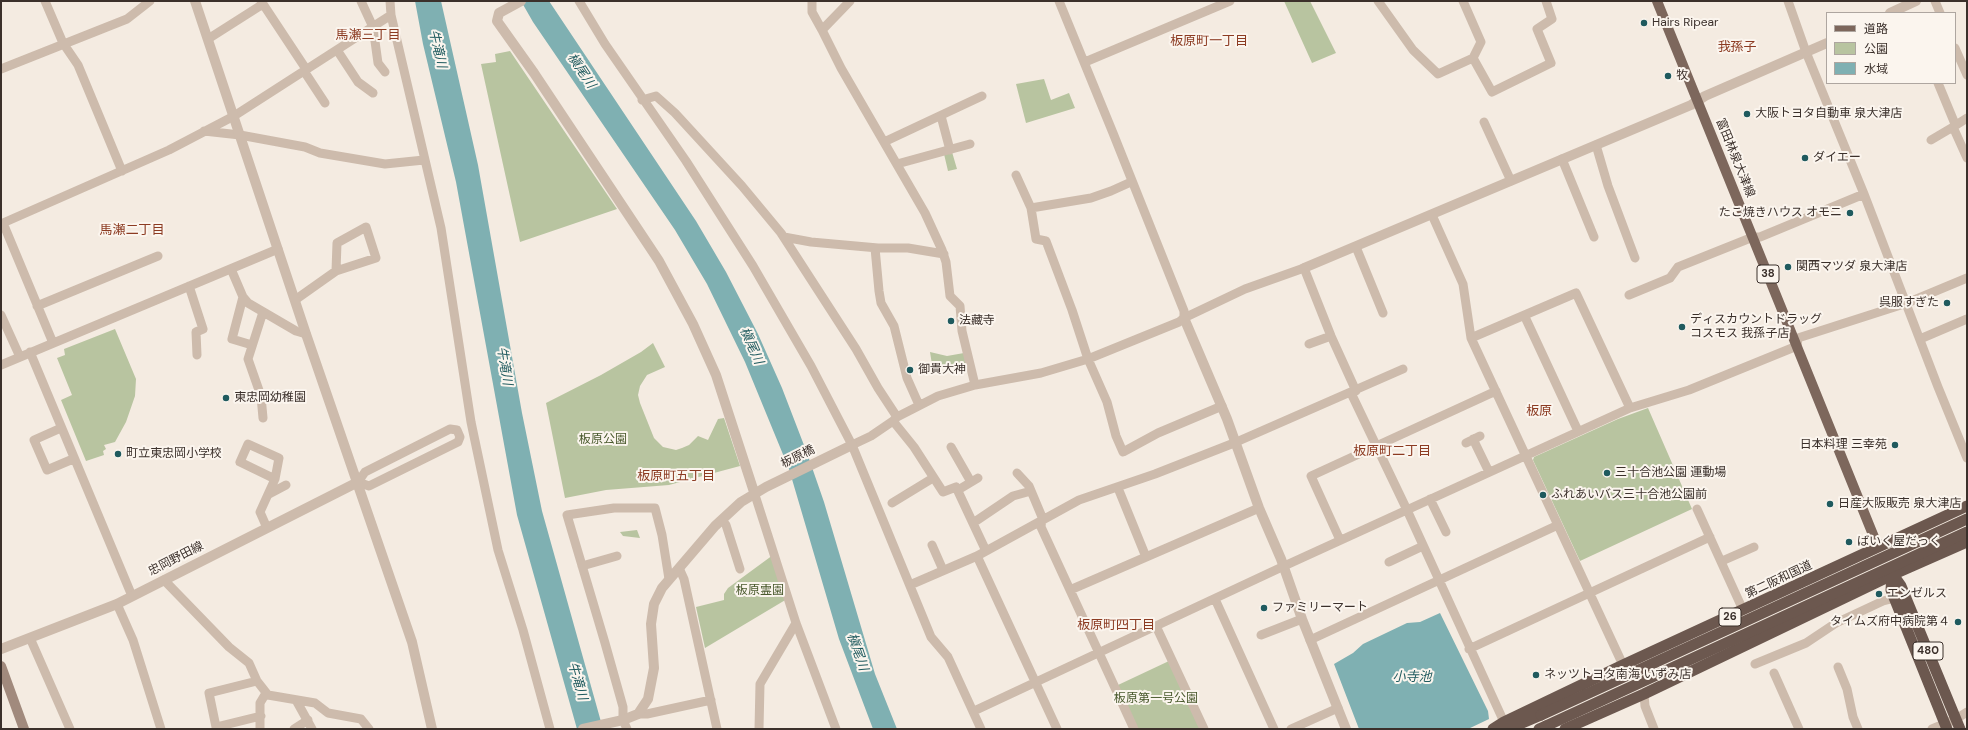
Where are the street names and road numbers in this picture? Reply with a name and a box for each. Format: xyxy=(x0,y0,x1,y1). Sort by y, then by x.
street label: 富田林泉大津線 xyxy=(1713,116,1757,200)
road number: 38 xyxy=(1757,265,1779,283)
street label: 板原橋 xyxy=(779,443,817,471)
street label: 忠岡野田線 xyxy=(146,539,206,579)
street label: 第二阪和国道 xyxy=(1743,558,1815,602)
road number: 26 xyxy=(1719,608,1741,626)
road number: 480 xyxy=(1913,642,1943,660)

